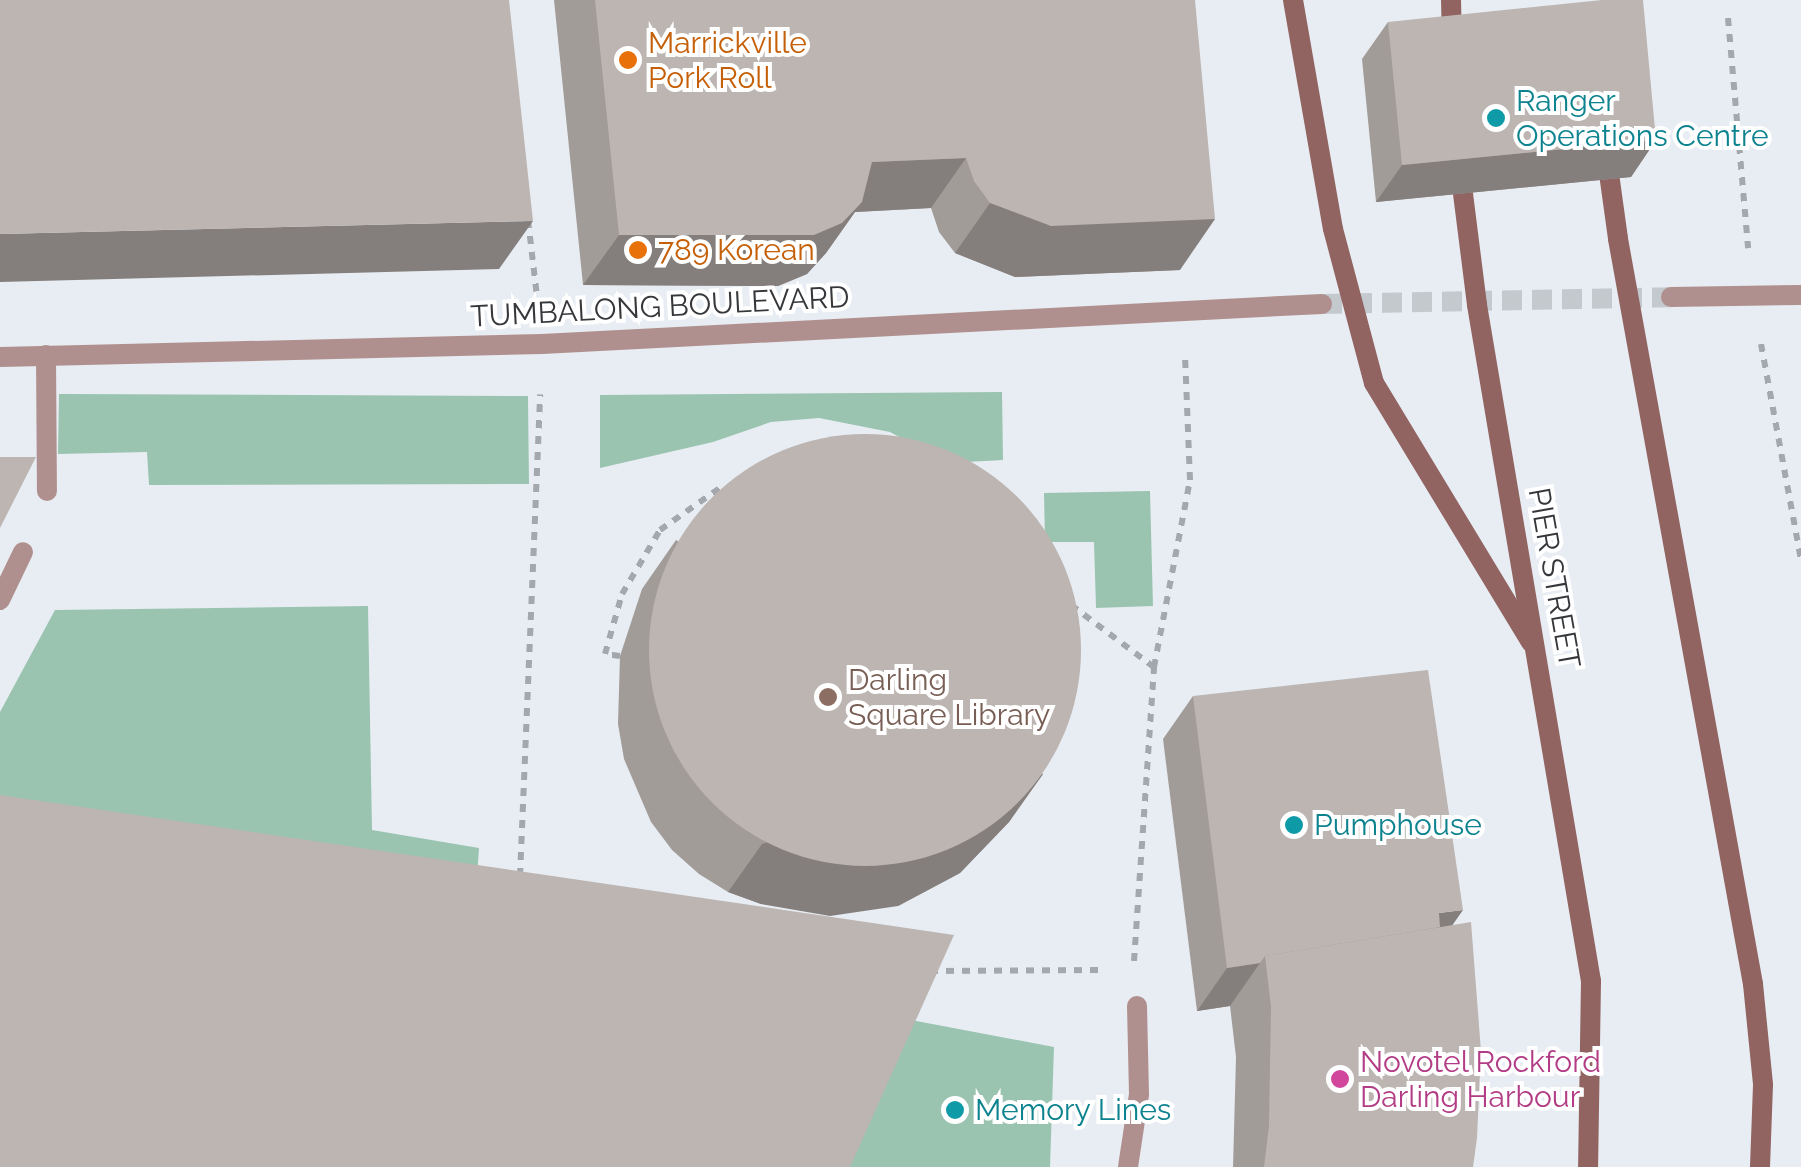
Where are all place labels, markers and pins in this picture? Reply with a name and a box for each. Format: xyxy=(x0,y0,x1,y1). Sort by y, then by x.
place label: Marrickville Pork Roll xyxy=(648,25,807,96)
marker: Marrickville Pork Roll xyxy=(617,49,639,71)
place label: Ranger Operations Centre xyxy=(1516,83,1769,154)
marker: Ranger Operations Centre xyxy=(1485,107,1507,129)
place label: 789 Korean xyxy=(658,232,815,268)
marker: 789 Korean xyxy=(627,239,649,261)
place label: Darling Square Library xyxy=(848,662,1050,732)
marker: Darling Square Library xyxy=(817,686,839,708)
place label: Pumphouse xyxy=(1314,807,1482,843)
marker: Pumphouse xyxy=(1283,814,1305,836)
place label: Novotel Rockford Darling Harbour xyxy=(1360,1044,1602,1114)
marker: Novotel Rockford Darling Harbour xyxy=(1329,1068,1351,1090)
place label: Memory Lines xyxy=(975,1092,1172,1128)
marker: Memory Lines xyxy=(944,1099,966,1121)

